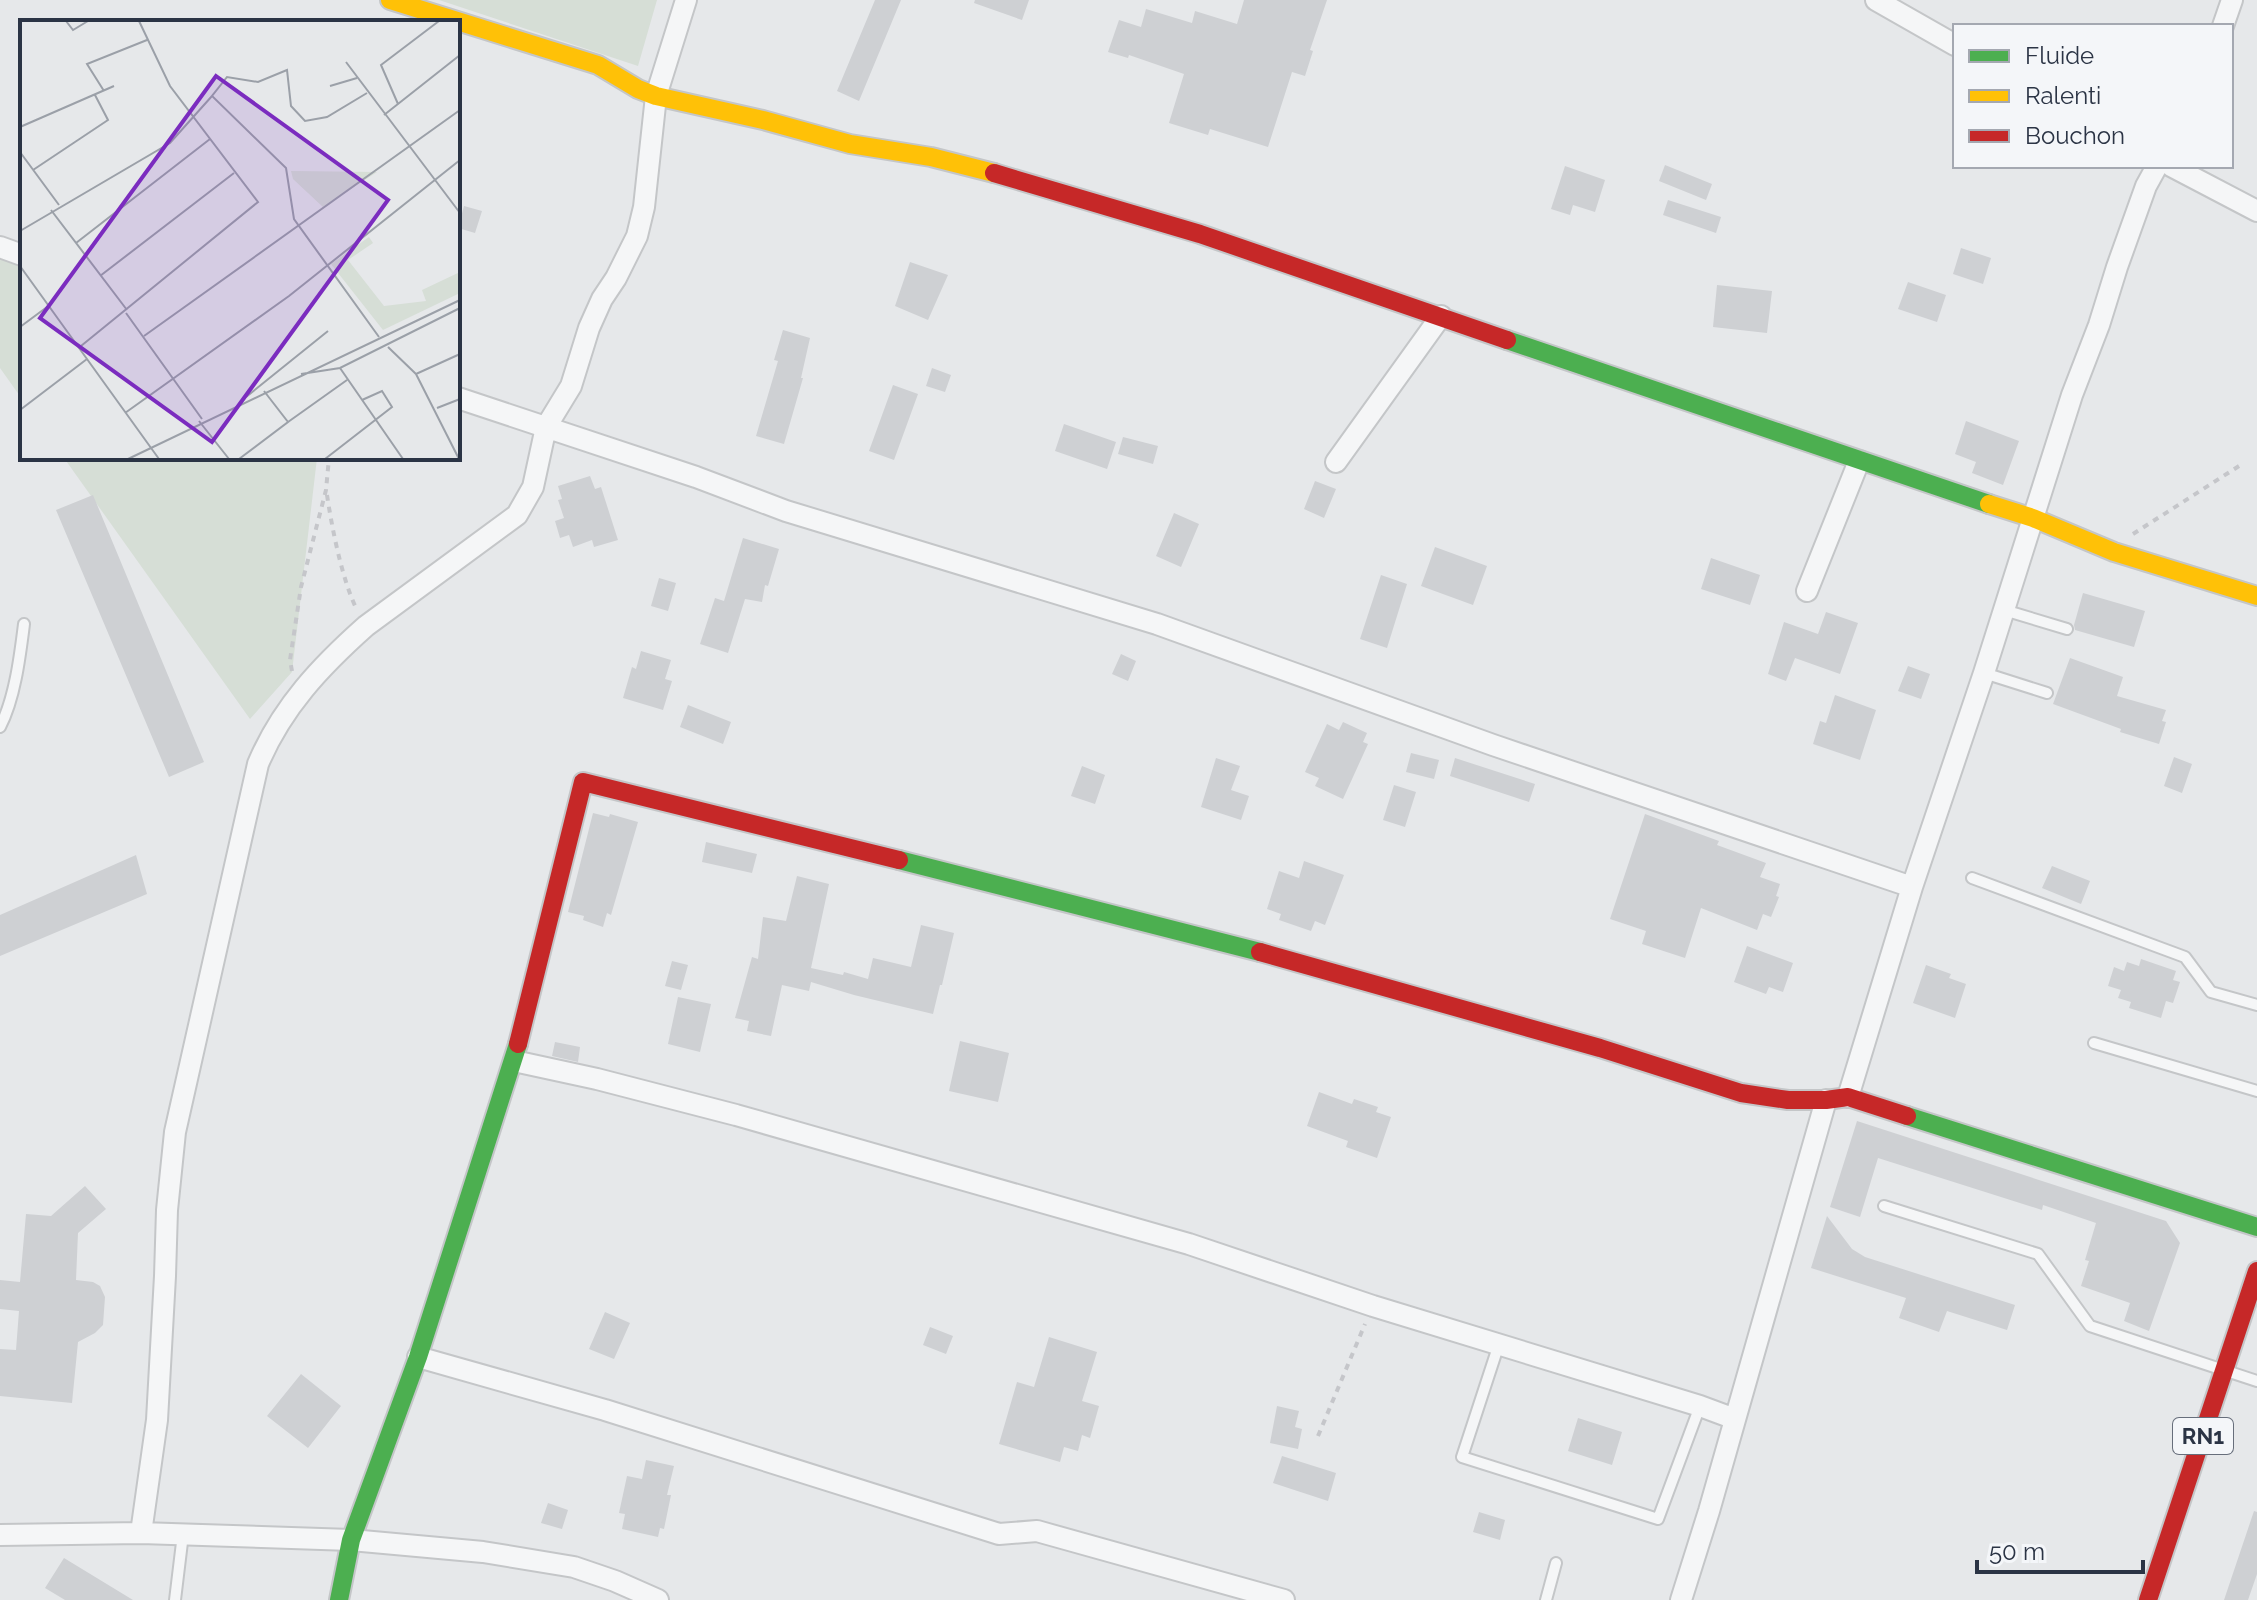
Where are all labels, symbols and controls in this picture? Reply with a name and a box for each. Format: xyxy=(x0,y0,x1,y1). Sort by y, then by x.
inset map xyxy=(20,20,460,460)
legend xyxy=(1953,24,2233,168)
text: Fluide xyxy=(2025,41,2094,70)
text: Ralenti xyxy=(2025,81,2101,110)
text: Bouchon xyxy=(2025,121,2125,150)
road number: RN1 xyxy=(2173,1418,2233,1454)
scale bar xyxy=(1977,1524,2143,1574)
text: 50 m xyxy=(1989,1537,2045,1566)

